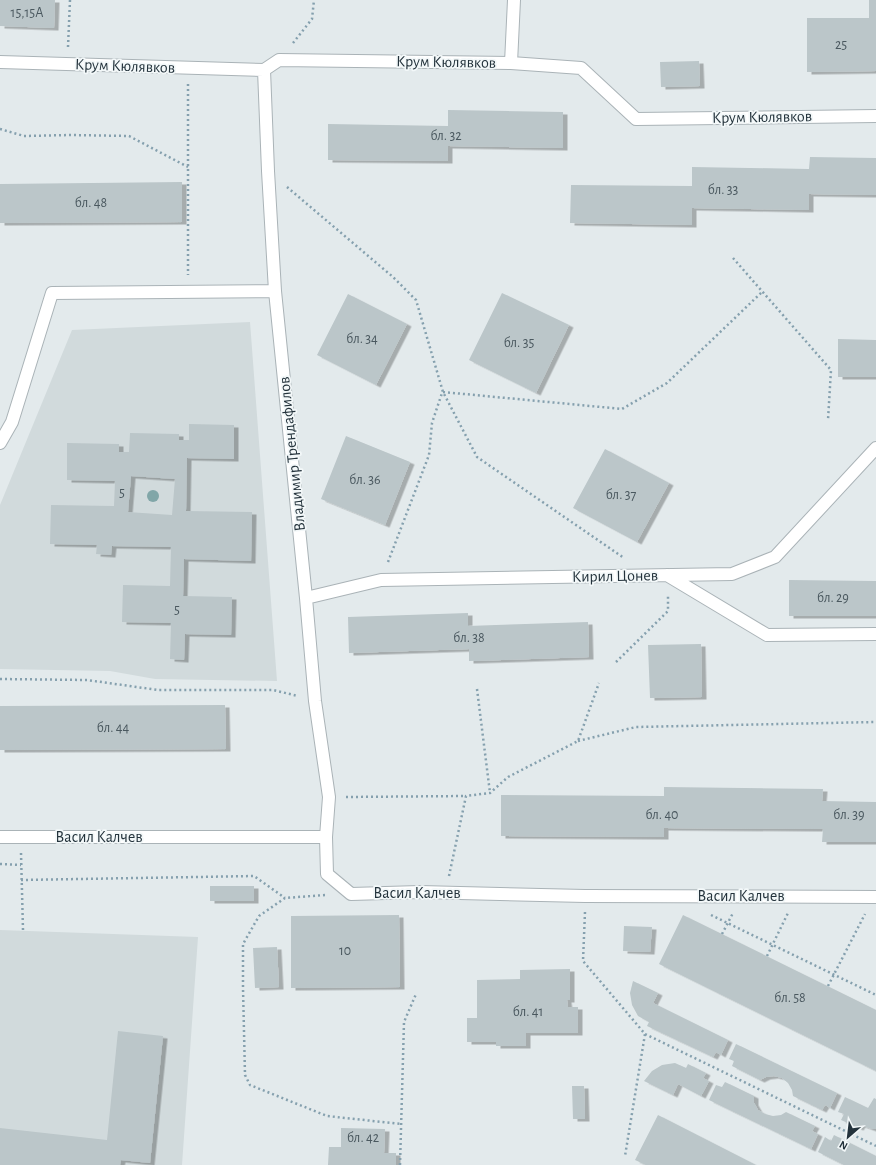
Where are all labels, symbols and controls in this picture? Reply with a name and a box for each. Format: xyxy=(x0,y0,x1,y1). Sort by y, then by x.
house number: 15,15А xyxy=(11,6,43,20)
house number: 25 xyxy=(835,38,847,52)
street label: Крум Кюлявков xyxy=(396,53,496,72)
street label: Крум Кюлявков xyxy=(75,56,175,77)
street label: Крум Кюлявков xyxy=(712,108,812,127)
house number: бл. 32 xyxy=(430,129,462,143)
house number: бл. 33 xyxy=(708,183,738,197)
house number: бл. 48 xyxy=(75,196,107,210)
house number: бл. 34 xyxy=(346,332,378,346)
house number: бл. 35 xyxy=(504,336,534,350)
street label: Владимир Трендафилов xyxy=(276,376,308,532)
house number: бл. 36 xyxy=(349,473,381,487)
house number: 5 xyxy=(119,486,125,500)
house number: бл. 37 xyxy=(606,488,636,502)
street label: Кирил Цонев xyxy=(572,567,658,585)
house number: бл. 29 xyxy=(817,591,849,605)
house number: 5 xyxy=(174,603,180,617)
house number: бл. 38 xyxy=(453,631,485,645)
house number: бл. 44 xyxy=(97,721,129,735)
house number: бл. 40 xyxy=(645,808,679,822)
house number: бл. 39 xyxy=(833,808,865,822)
street label: Васил Калчев xyxy=(55,829,143,845)
street label: Васил Калчев xyxy=(373,885,461,901)
street label: Васил Калчев xyxy=(697,888,785,904)
house number: 10 xyxy=(339,944,351,958)
house number: бл. 58 xyxy=(774,991,806,1005)
house number: бл. 41 xyxy=(513,1005,543,1019)
north arrow xyxy=(828,1117,868,1157)
house number: бл. 42 xyxy=(347,1131,379,1145)
text: N xyxy=(838,1139,850,1152)

